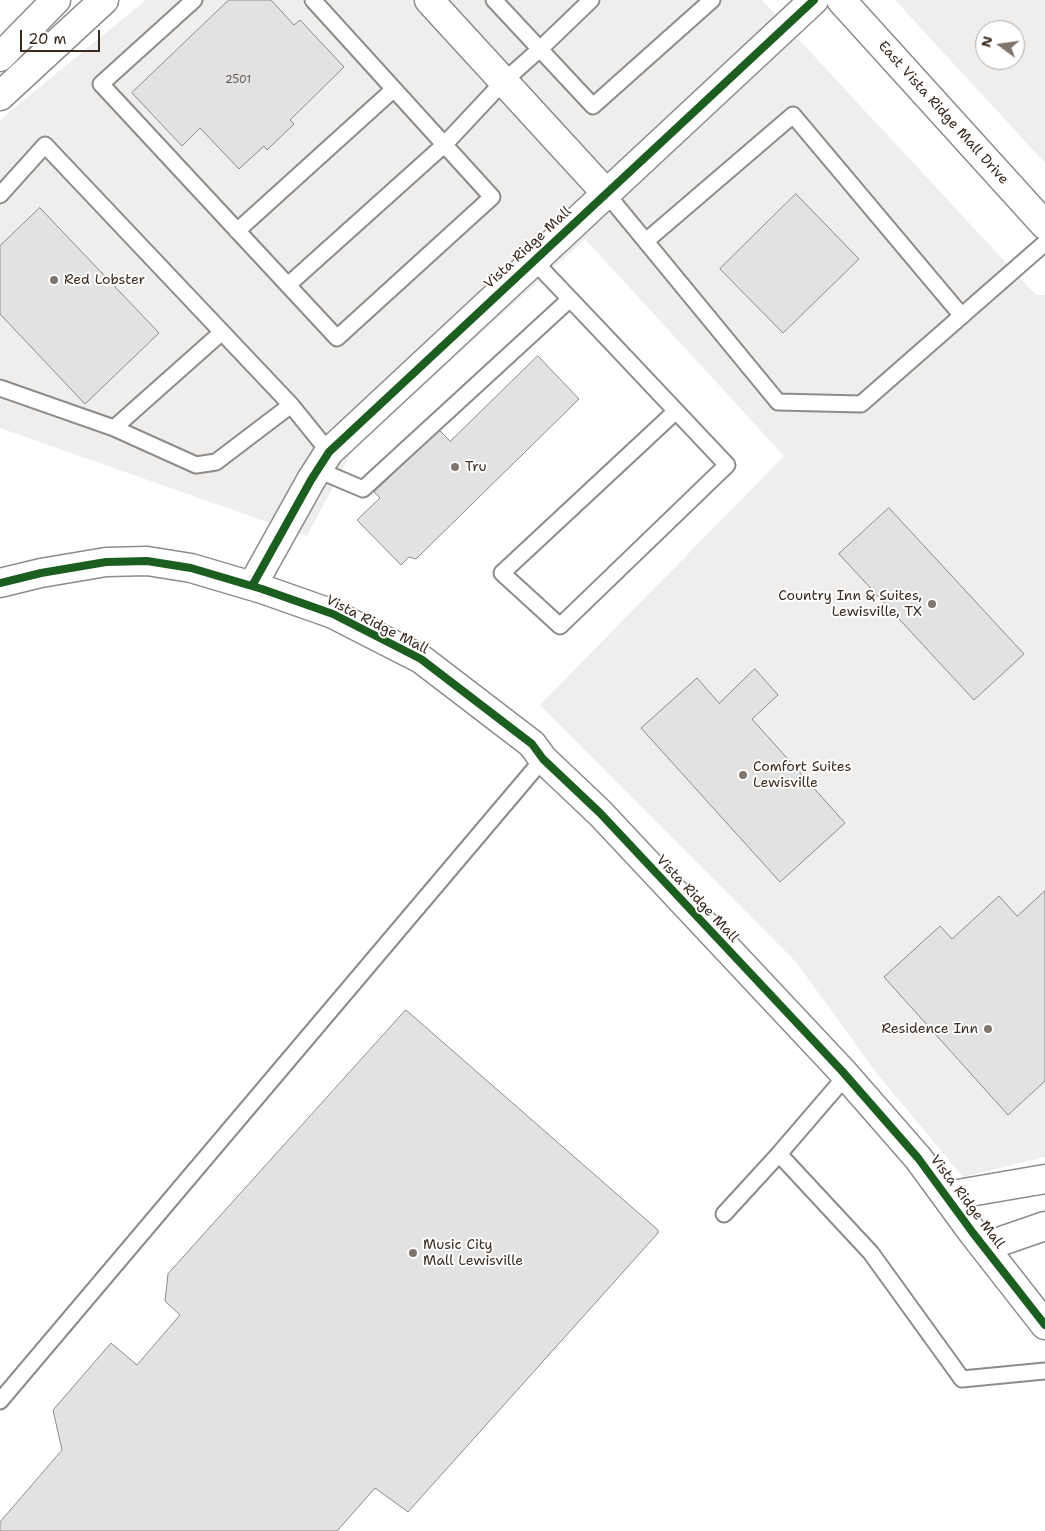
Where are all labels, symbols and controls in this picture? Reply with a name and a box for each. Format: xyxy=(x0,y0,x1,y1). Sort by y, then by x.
scale bar xyxy=(22,20,102,52)
north arrow xyxy=(975,20,1025,70)
text: 20 m xyxy=(28,29,67,49)
text: N xyxy=(976,34,996,49)
street label: East Vista Ridge Mall Drive xyxy=(874,38,1012,188)
house number: 2501 xyxy=(225,73,251,87)
street label: Vista Ridge Mall xyxy=(481,203,575,293)
place label: Red Lobster xyxy=(64,272,145,288)
marker: Red Lobster xyxy=(48,274,60,286)
place label: Tru xyxy=(465,459,487,475)
marker: Tru xyxy=(449,461,461,473)
place label: Country Inn & Suites, Lewisville, TX xyxy=(778,588,922,620)
street label: Vista Ridge Mall xyxy=(323,592,431,658)
marker: Country Inn & Suites, Lewisville, TX xyxy=(926,598,938,610)
place label: Comfort Suites Lewisville xyxy=(753,759,851,792)
marker: Comfort Suites Lewisville xyxy=(737,769,749,781)
street label: Vista Ridge Mall xyxy=(652,852,742,946)
place label: Residence Inn xyxy=(882,1021,978,1037)
marker: Residence Inn xyxy=(982,1023,994,1035)
street label: Vista Ridge Mall xyxy=(926,1152,1008,1252)
place label: Music City Mall Lewisville xyxy=(423,1237,523,1270)
marker: Music City Mall Lewisville xyxy=(407,1247,419,1259)

